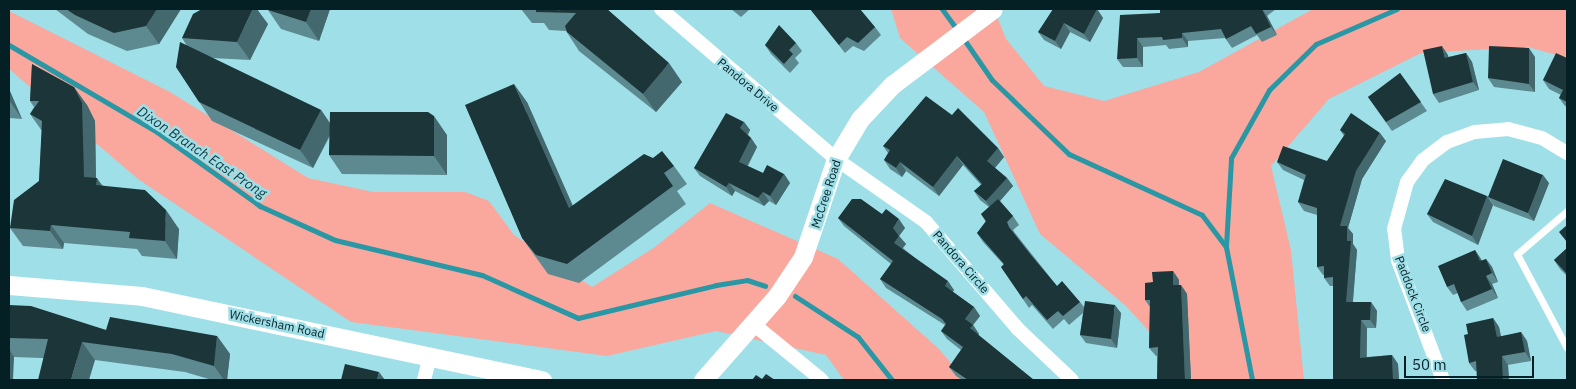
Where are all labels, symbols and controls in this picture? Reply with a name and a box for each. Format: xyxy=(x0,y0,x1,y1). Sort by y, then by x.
street label: Pandora Drive xyxy=(714,55,782,115)
water label: Dixon Branch East Prong xyxy=(134,102,270,202)
street label: McCree Road xyxy=(808,158,844,230)
street label: Pandora Circle xyxy=(930,228,992,296)
street label: Paddock Circle xyxy=(1392,254,1434,334)
street label: Wickersham Road xyxy=(228,307,326,341)
scale bar xyxy=(1406,346,1536,378)
text: 50 m xyxy=(1412,355,1447,374)

